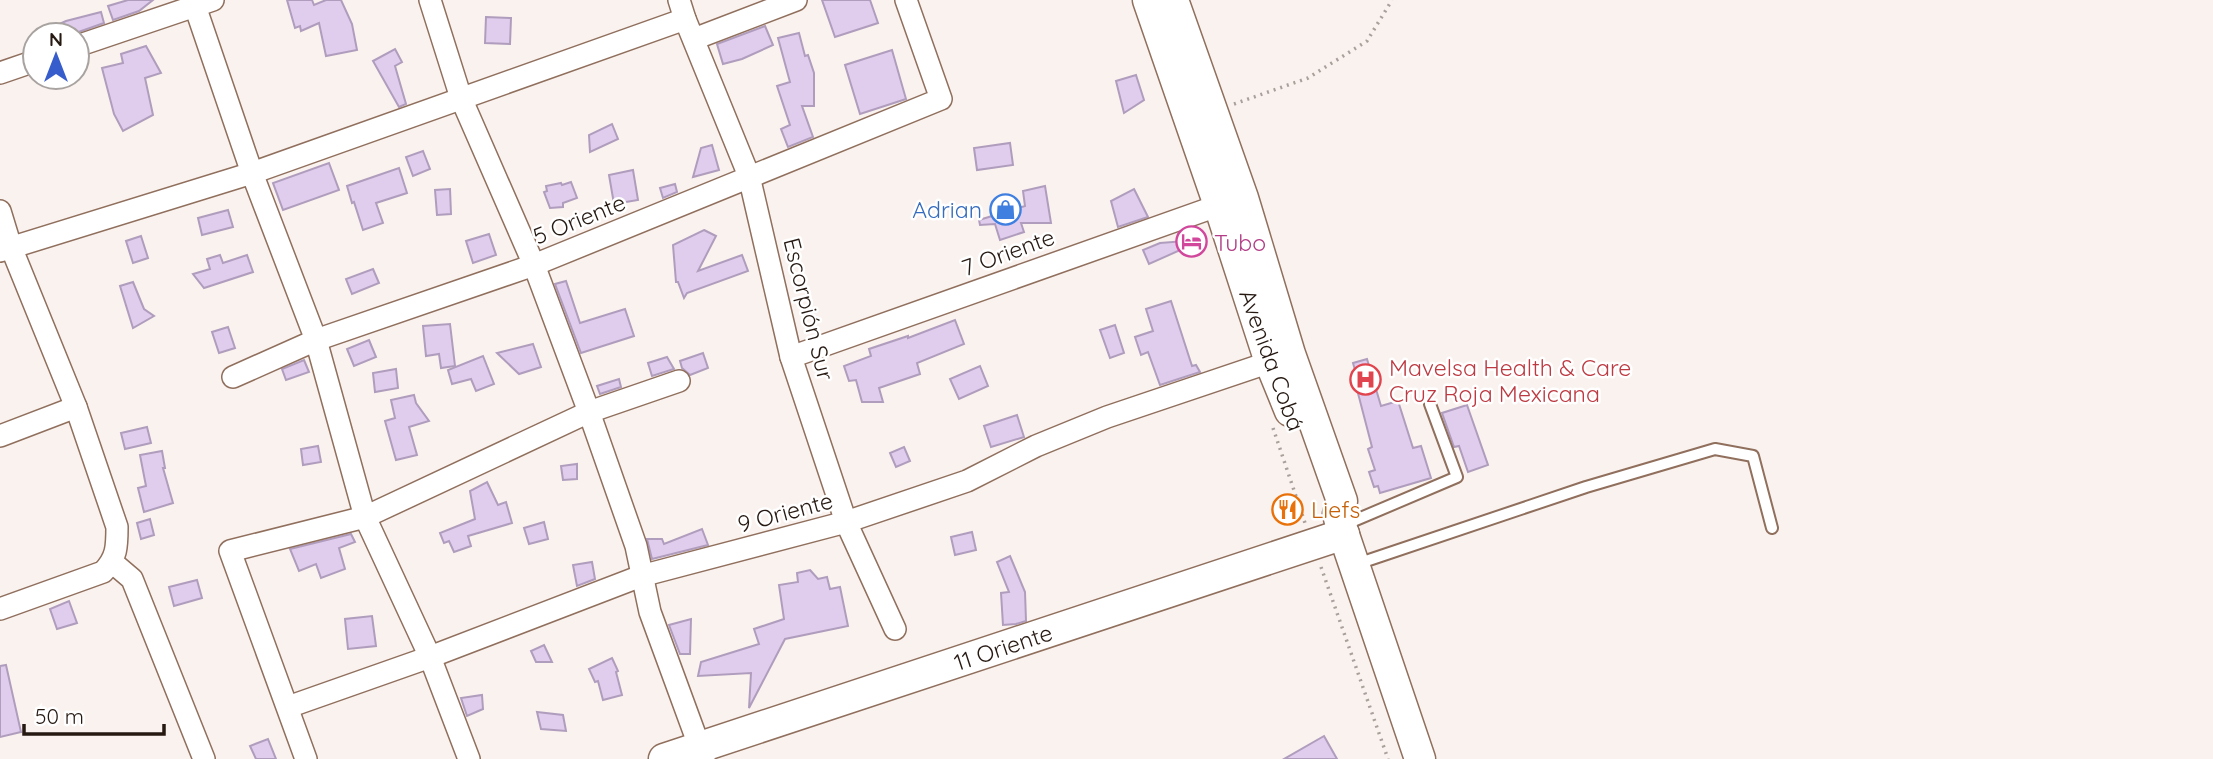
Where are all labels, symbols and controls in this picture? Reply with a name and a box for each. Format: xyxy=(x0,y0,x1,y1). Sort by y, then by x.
north arrow xyxy=(21,21,91,91)
text: N xyxy=(49,27,63,51)
street label: 5 Oriente xyxy=(529,187,629,251)
shop icon: Adrian xyxy=(988,192,1022,226)
place label: Adrian xyxy=(912,195,982,224)
street label: 7 Oriente xyxy=(958,222,1058,282)
hotel icon: Tubo xyxy=(1174,225,1208,259)
place label: Tubo xyxy=(1214,228,1266,257)
street label: Escorpión Sur xyxy=(777,235,841,383)
street label: Avenida Cobá xyxy=(1233,285,1311,435)
place label: Mavelsa Health & Care Cruz Roja Mexicana xyxy=(1389,353,1631,408)
hospital icon: Mavelsa Health & Care Cruz Roja Mexicana xyxy=(1349,363,1383,397)
street label: 9 Oriente xyxy=(734,485,836,539)
restaurant icon: Liefs xyxy=(1271,492,1305,526)
place label: Liefs xyxy=(1311,495,1360,524)
street label: 11 Oriente xyxy=(950,617,1056,677)
scale bar xyxy=(24,692,164,736)
text: 50 m xyxy=(35,703,84,729)

